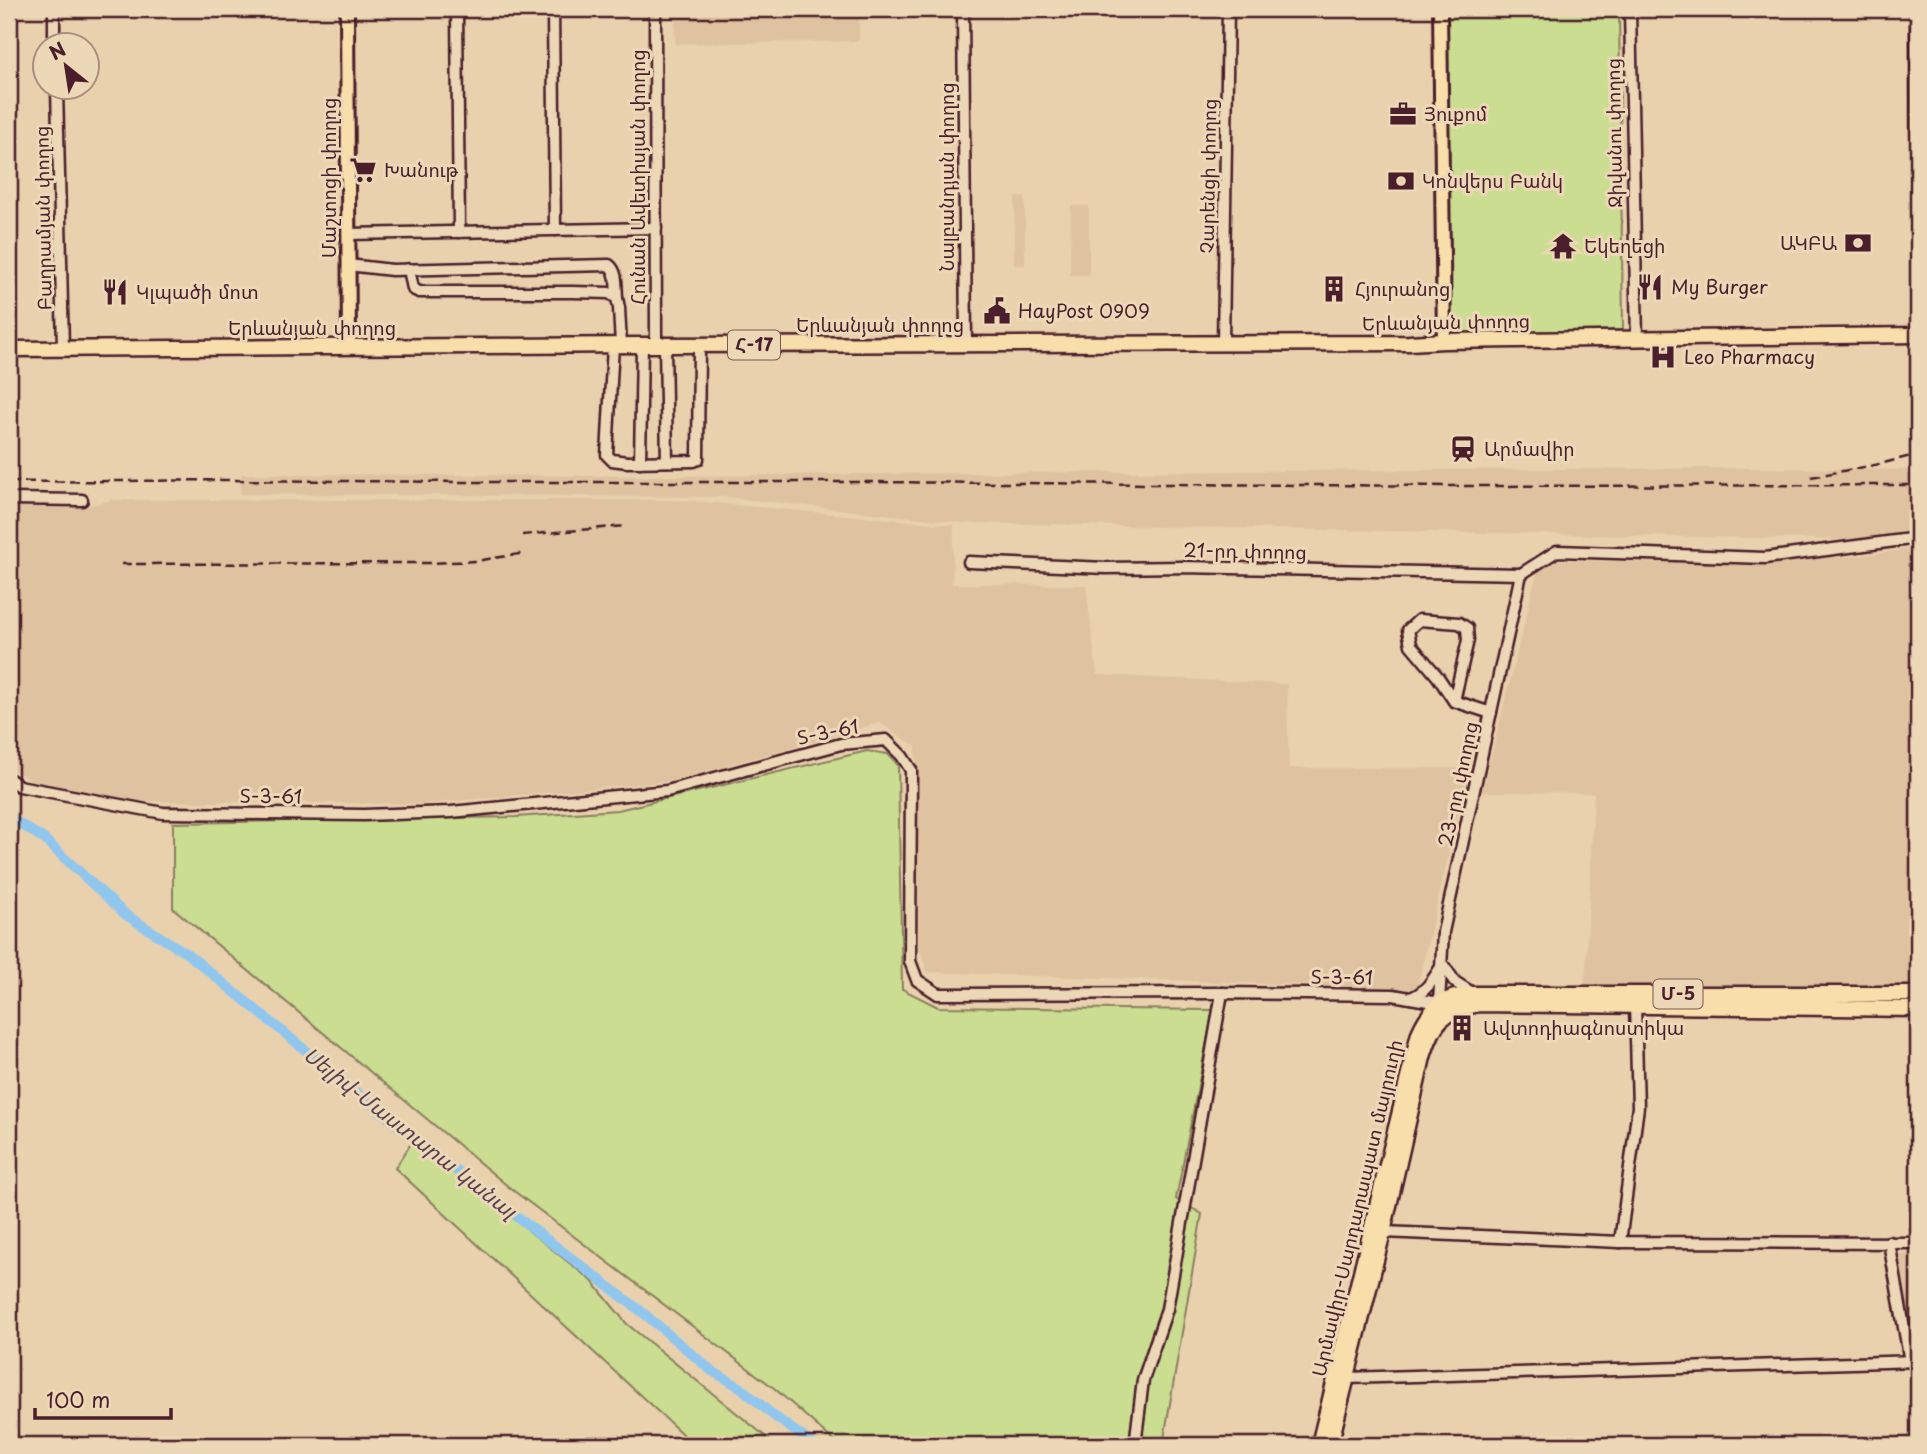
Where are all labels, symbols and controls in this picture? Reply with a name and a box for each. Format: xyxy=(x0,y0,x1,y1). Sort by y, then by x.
north arrow xyxy=(32,32,102,102)
text: N xyxy=(43,35,71,66)
street label: Հունան Ավետիսյան փողոց xyxy=(623,49,651,305)
street label: Ջիվանու փողոց xyxy=(1598,58,1628,208)
street label: Նալբանդյան փողոց xyxy=(932,82,960,272)
street label: Մաշտոցի փողոց xyxy=(314,98,342,258)
street label: Չարենցի փողոց xyxy=(1192,98,1222,254)
office icon: Յուքոմ xyxy=(1388,99,1418,129)
place label: Յուքոմ xyxy=(1424,99,1487,127)
street label: Բաղրամյան փողոց xyxy=(26,125,58,311)
supermarket icon: Խանութ xyxy=(348,155,378,185)
place label: Խանութ xyxy=(384,155,459,183)
bank icon: Կոնվերս Բանկ xyxy=(1386,166,1416,196)
place label: Կոնվերս Բանկ xyxy=(1422,166,1563,194)
place label: ԱԿԲԱ xyxy=(1780,228,1837,256)
bank icon: ԱԿԲԱ xyxy=(1843,228,1873,258)
temple icon: Եկեղեցի xyxy=(1548,231,1578,261)
place label: Եկեղեցի xyxy=(1584,231,1665,259)
restaurant icon: My Burger xyxy=(1635,272,1665,302)
place label: My Burger xyxy=(1671,272,1768,300)
building icon: Հյուրանոց xyxy=(1319,274,1349,304)
place label: Հյուրանոց xyxy=(1355,274,1450,302)
restaurant icon: Կլպածի մոտ xyxy=(100,277,130,307)
place label: Կլպածի մոտ xyxy=(136,277,259,305)
public building icon: HayPost 0909 xyxy=(982,296,1012,326)
place label: HayPost 0909 xyxy=(1018,296,1150,324)
street label: Երևանյան փողոց xyxy=(1362,306,1530,336)
street label: Երևանյան փողոց xyxy=(796,310,964,338)
street label: Երևանյան փողոց xyxy=(228,313,396,341)
road number: Հ-17 xyxy=(728,330,780,360)
hospital icon: Leo Pharmacy xyxy=(1648,342,1678,372)
place label: Leo Pharmacy xyxy=(1684,342,1815,370)
station icon: Արմավիր xyxy=(1448,434,1478,464)
place label: Արմավիր xyxy=(1484,434,1575,462)
street label: 21-րդ փողոց xyxy=(1183,535,1307,565)
street label: Տ-3-61 xyxy=(795,711,861,751)
street label: 23-րդ փողոց xyxy=(1430,719,1484,849)
street label: Տ-3-61 xyxy=(240,780,302,810)
street label: Տ-3-61 xyxy=(1311,961,1373,991)
road number: Մ-5 xyxy=(1654,979,1702,1009)
building icon: Ավտոդիագնոստիկա xyxy=(1447,1013,1477,1043)
place label: Ավտոդիագնոստիկա xyxy=(1483,1013,1684,1041)
street label: Արմավիր-Սարդարապատ մայրուղի xyxy=(1304,1036,1409,1379)
water label: Սելիվ֊Մաստարա կանալ xyxy=(298,1038,526,1226)
scale bar xyxy=(35,1377,172,1421)
text: 100 m xyxy=(46,1383,110,1415)

